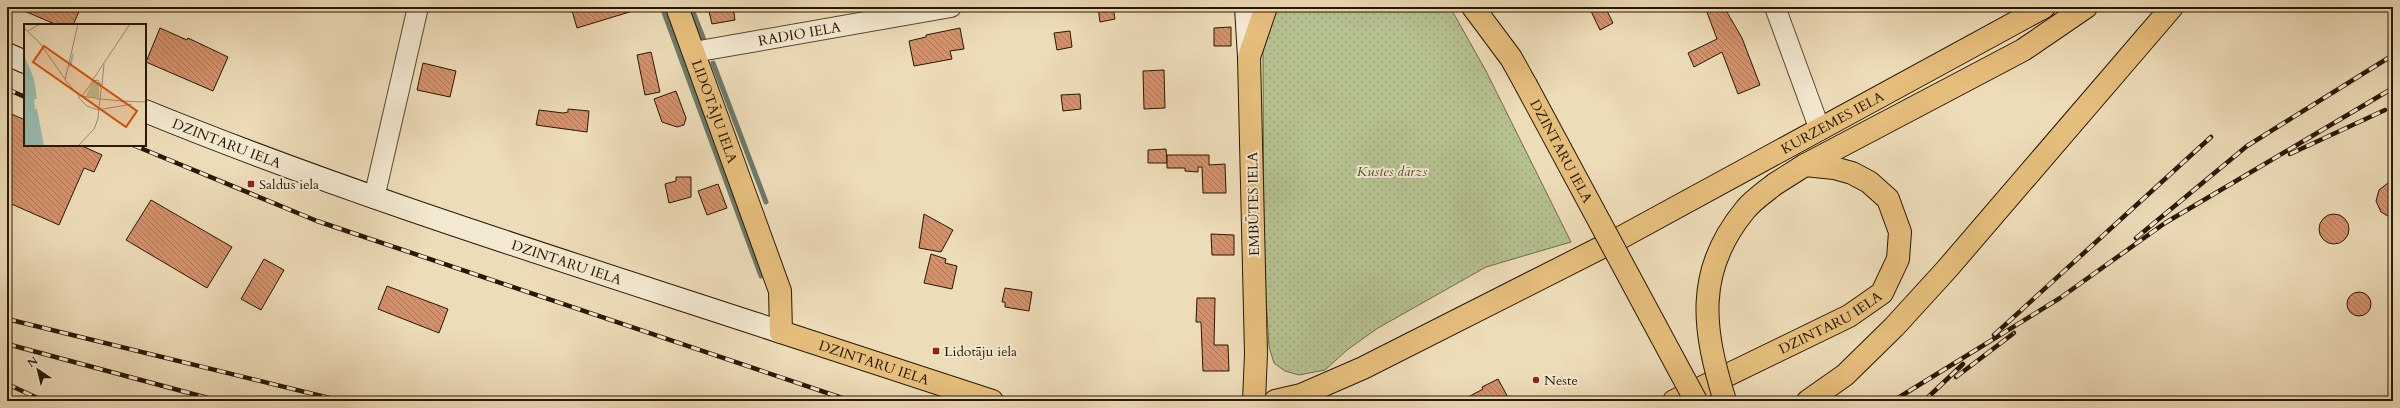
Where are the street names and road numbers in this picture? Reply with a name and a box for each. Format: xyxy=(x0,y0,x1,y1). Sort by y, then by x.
street label: RADIO IELA xyxy=(757,17,842,51)
street label: LIDOTĀJU IELA xyxy=(687,57,742,166)
street label: KURZEMES IELA xyxy=(1778,87,1887,159)
street label: DZINTARU IELA xyxy=(1525,96,1597,207)
street label: DZINTARU IELA xyxy=(170,114,284,173)
street label: EMBŪTES IELA xyxy=(1243,152,1264,256)
street label: DZINTARU IELA xyxy=(509,236,624,290)
street label: DZINTARU IELA xyxy=(1776,287,1886,359)
street label: DZINTARU IELA xyxy=(816,336,932,390)

